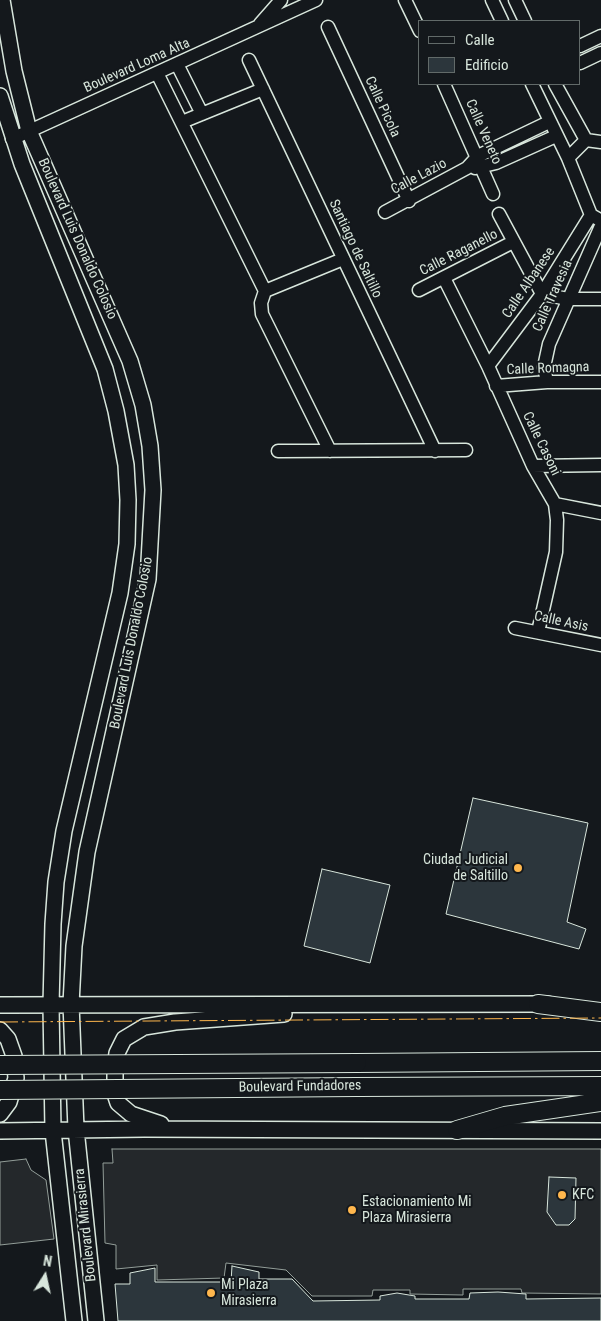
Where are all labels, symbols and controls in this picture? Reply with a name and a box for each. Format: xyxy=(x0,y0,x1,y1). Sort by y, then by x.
legend xyxy=(418,20,581,85)
text: Calle xyxy=(465,31,495,49)
street label: Boulevard Loma Alta xyxy=(81,35,193,97)
text: Edificio xyxy=(465,56,508,74)
street label: Calle Picola xyxy=(361,74,403,140)
street label: Calle Veneto xyxy=(461,97,505,167)
street label: Calle Lazio xyxy=(388,155,450,199)
street label: Boulevard Luis Donaldo Colosio xyxy=(34,156,120,322)
street label: Santiago de Saltillo xyxy=(325,197,385,301)
street label: Calle Raganello xyxy=(417,226,501,280)
street label: Calle Albanese xyxy=(499,244,559,322)
street label: Calle Travesia xyxy=(530,257,576,335)
street label: Calle Romagna xyxy=(506,359,590,379)
street label: Calle Casoni xyxy=(518,409,564,479)
street label: Boulevard Luis Donaldo Colosio xyxy=(107,556,157,730)
street label: Calle Asis xyxy=(532,608,590,636)
place label: Ciudad Judicial de Saltillo xyxy=(423,852,508,884)
marker: Ciudad Judicial de Saltillo xyxy=(512,862,524,874)
street label: Boulevard Fundadores xyxy=(238,1078,362,1096)
street label: Boulevard Mirasierra xyxy=(72,1168,100,1282)
place label: KFC xyxy=(572,1187,594,1203)
marker: KFC xyxy=(556,1189,568,1201)
place label: Estacionamiento Mi Plaza Mirasierra xyxy=(362,1194,472,1226)
marker: Estacionamiento Mi Plaza Mirasierra xyxy=(346,1204,358,1216)
north arrow xyxy=(20,1251,70,1301)
text: N xyxy=(42,1253,53,1270)
place label: Mi Plaza Mirasierra xyxy=(221,1277,277,1310)
marker: Mi Plaza Mirasierra xyxy=(205,1287,217,1299)

